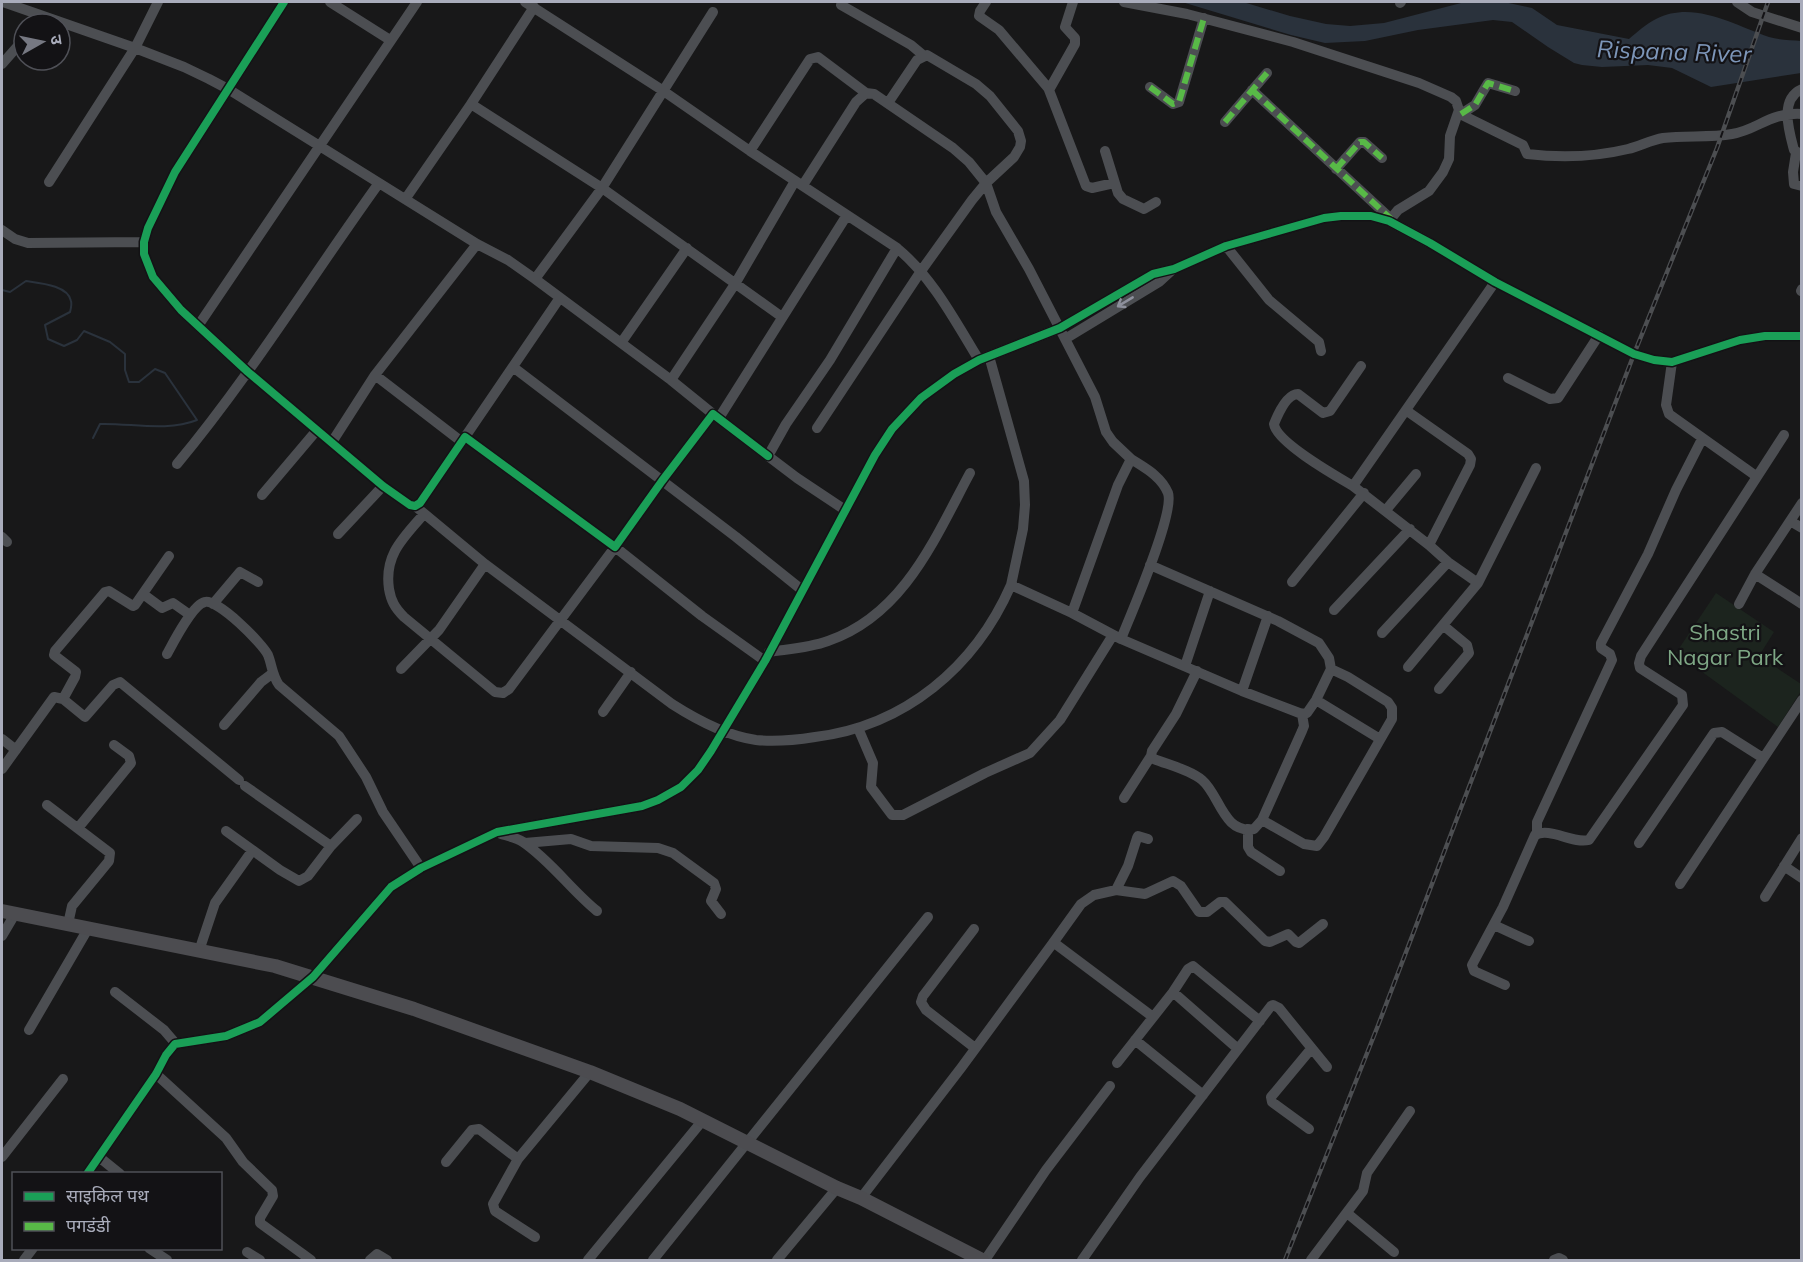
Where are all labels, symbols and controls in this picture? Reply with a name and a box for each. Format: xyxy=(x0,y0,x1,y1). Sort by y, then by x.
north arrow xyxy=(12,12,72,72)
text: उ xyxy=(46,33,68,46)
water label: Rispana River xyxy=(1596,33,1753,69)
one-way arrow xyxy=(1117,296,1134,308)
park label: Shastri Nagar Park xyxy=(1667,618,1784,671)
legend xyxy=(12,1172,222,1250)
text: साइकिल पथ xyxy=(66,1184,149,1207)
text: पगडंडी xyxy=(66,1214,111,1237)

